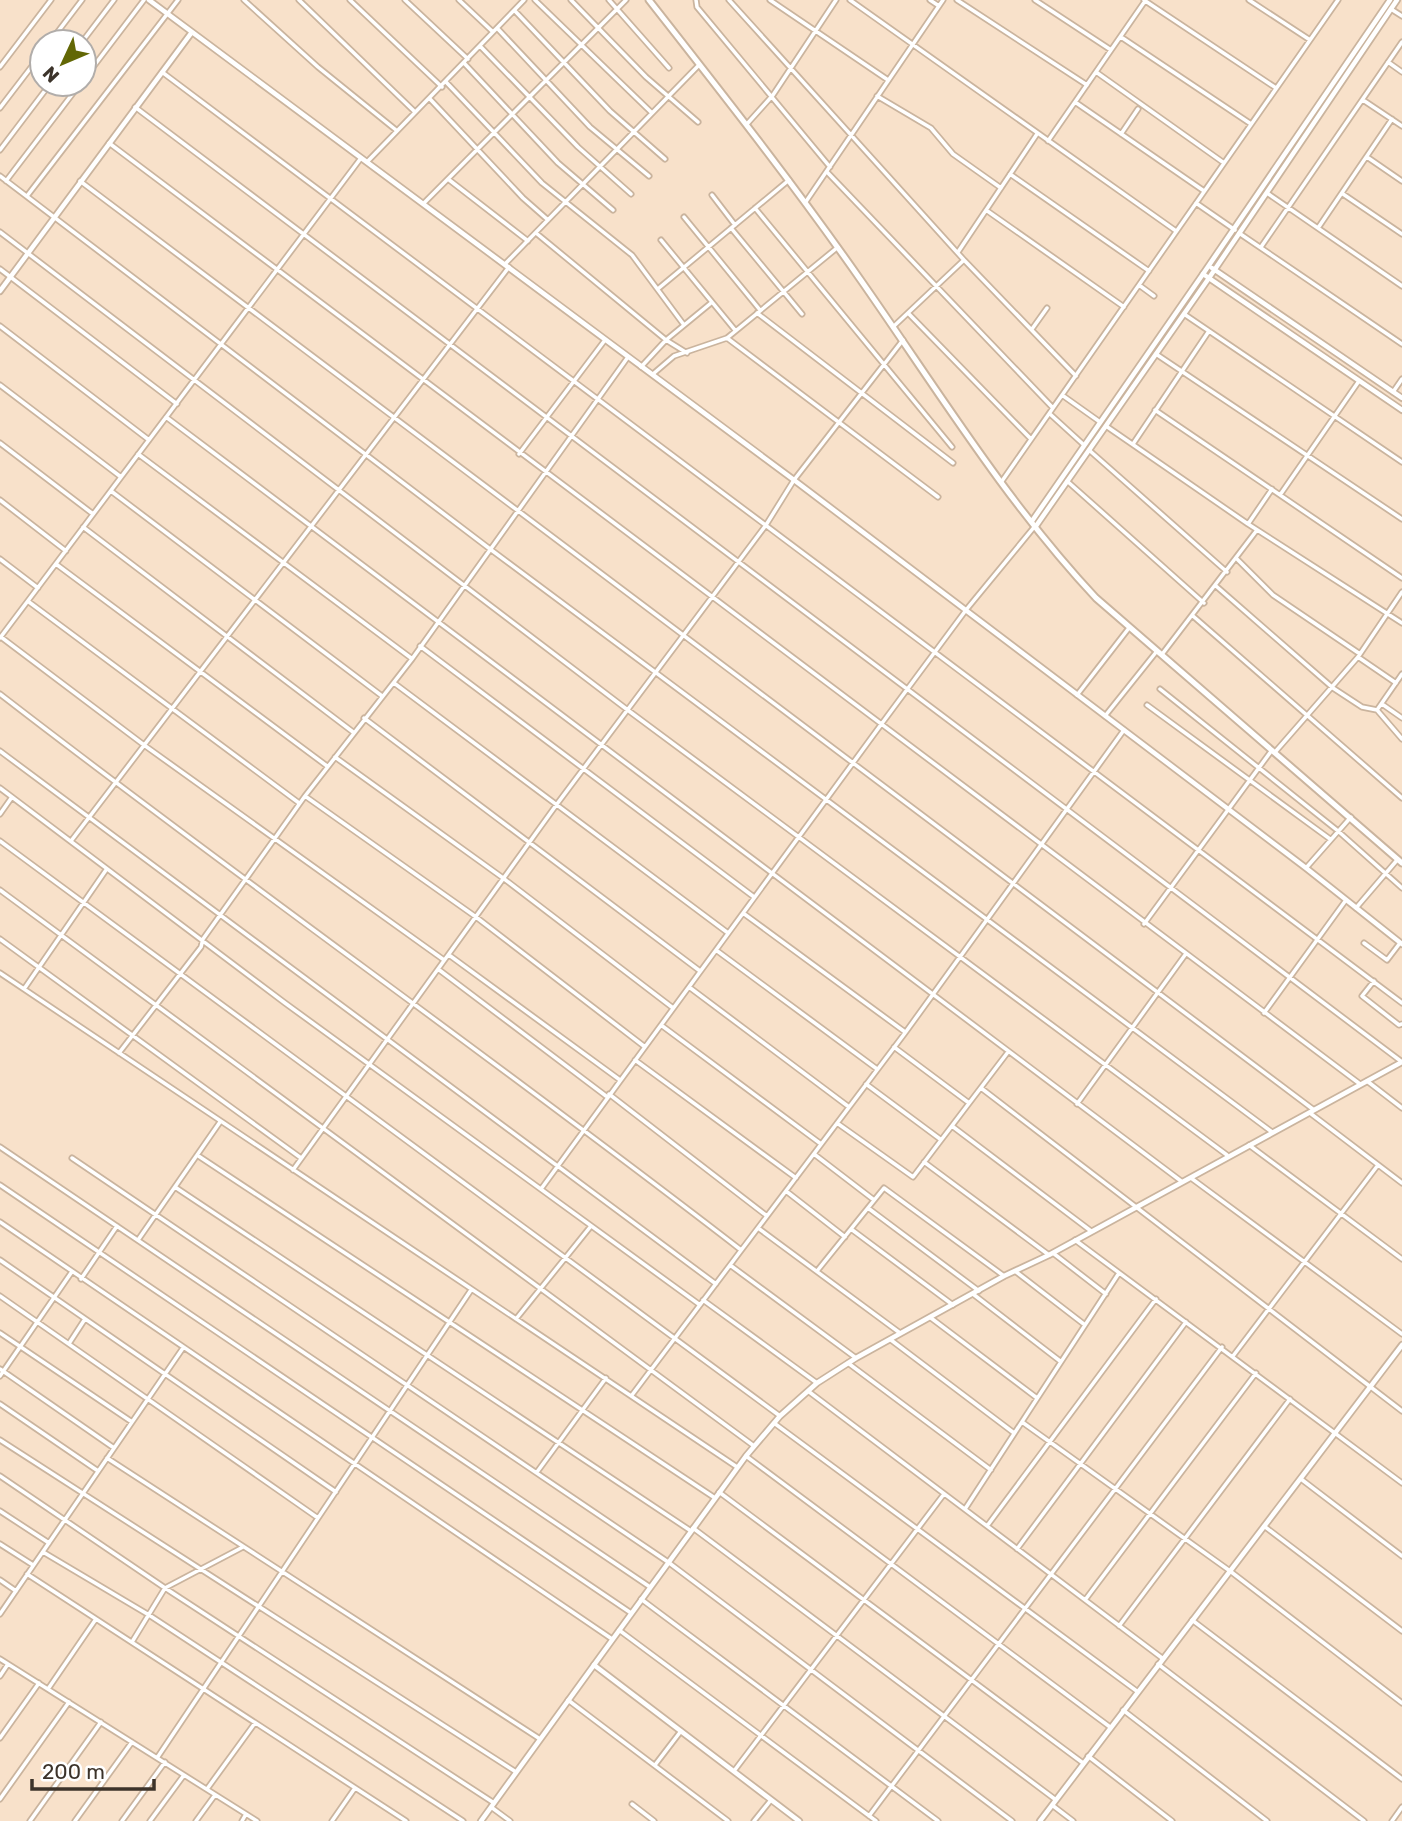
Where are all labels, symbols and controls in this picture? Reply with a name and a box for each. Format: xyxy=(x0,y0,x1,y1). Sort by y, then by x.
north arrow xyxy=(28,28,98,98)
text: N xyxy=(38,62,64,87)
scale bar xyxy=(32,1748,154,1792)
text: 200 m xyxy=(42,1759,105,1784)

